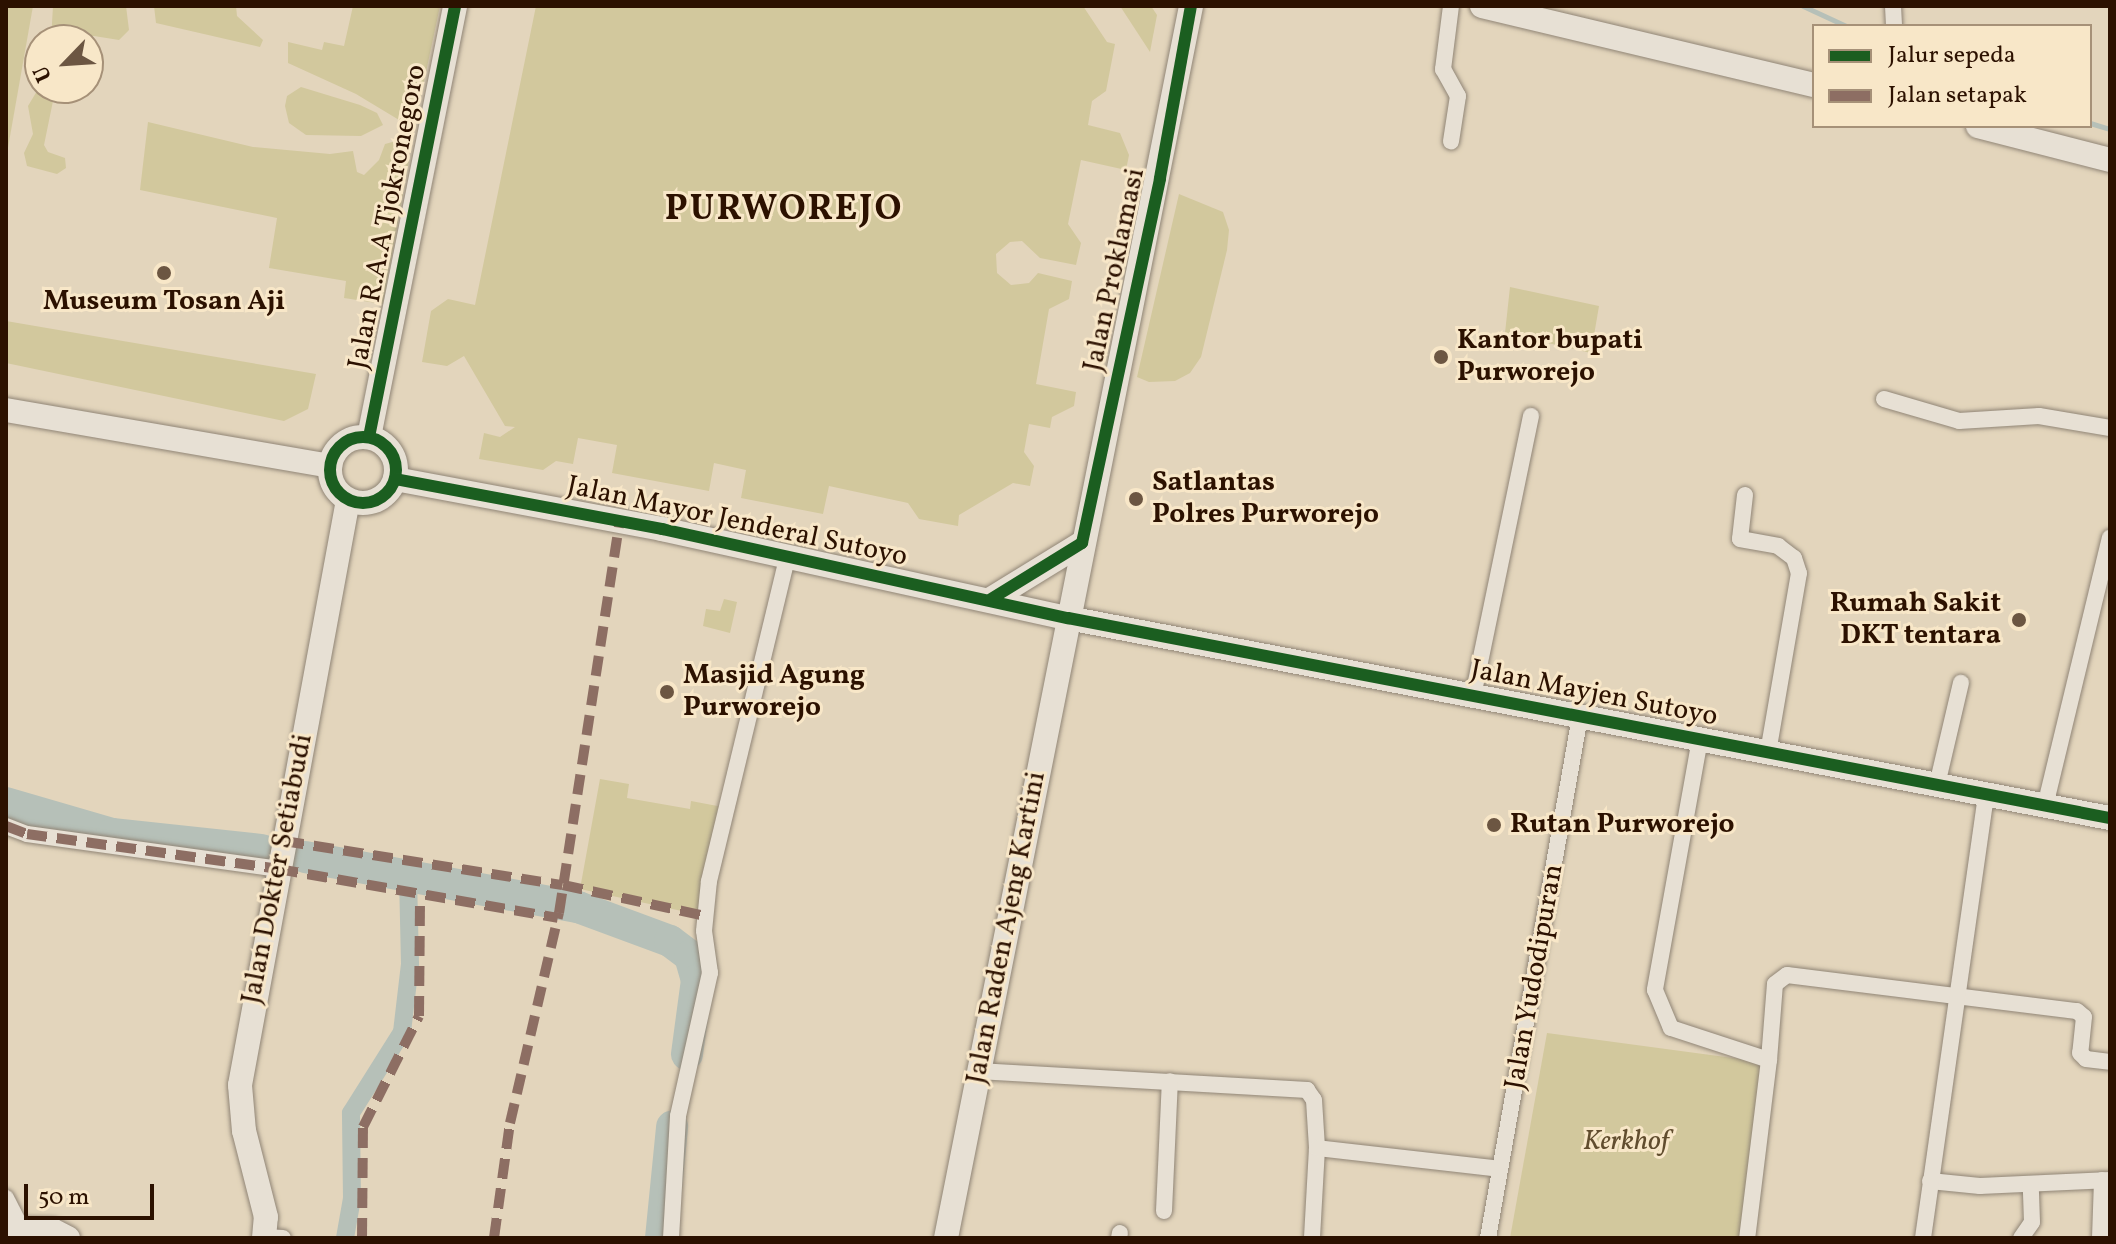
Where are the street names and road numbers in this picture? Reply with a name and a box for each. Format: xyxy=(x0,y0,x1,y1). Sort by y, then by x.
street label: Jalan R.A.A Tjokronegoro xyxy=(342,61,434,373)
street label: Jalan Proklamasi xyxy=(1077,165,1153,375)
street label: Jalan Mayor Jenderal Sutoyo xyxy=(564,469,910,575)
street label: Jalan Mayjen Sutoyo xyxy=(1468,654,1720,734)
street label: Jalan Dokter Setiabudi xyxy=(235,731,321,1007)
street label: Jalan Raden Ajeng Kartini xyxy=(960,769,1054,1087)
street label: Jalan Yudodipuran xyxy=(1499,861,1571,1093)

